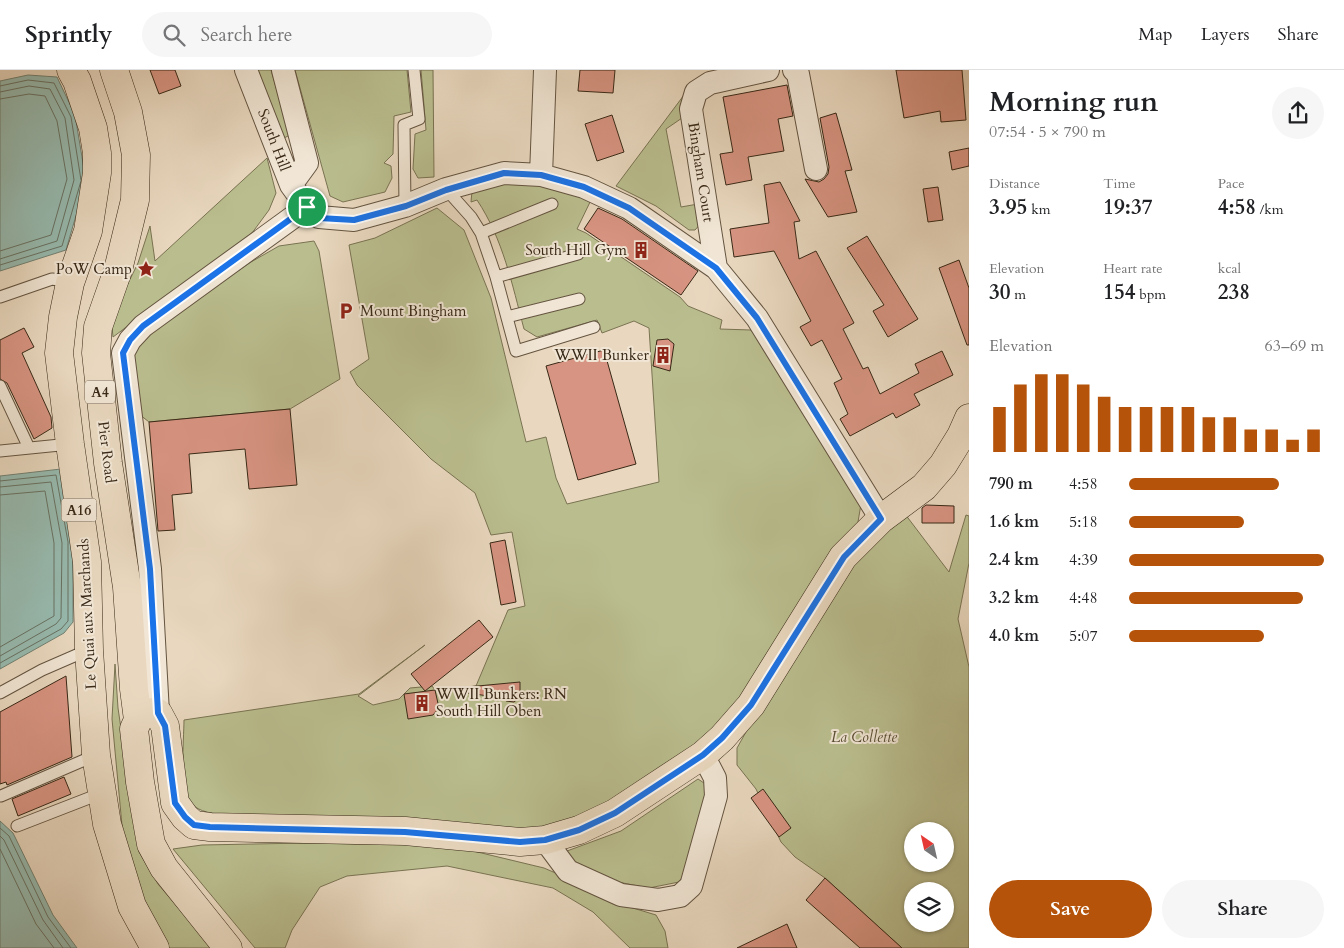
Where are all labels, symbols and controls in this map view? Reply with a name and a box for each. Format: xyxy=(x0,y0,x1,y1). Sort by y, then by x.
search box xyxy=(142,12,492,57)
text: Sprintly xyxy=(25,18,112,51)
icon: search xyxy=(160,21,188,49)
text: Search here xyxy=(200,22,292,48)
text: Map xyxy=(1138,22,1173,47)
text: Layers xyxy=(1201,22,1250,47)
text: Share xyxy=(1278,22,1319,47)
text: Morning run xyxy=(989,83,1158,121)
button: share xyxy=(1272,87,1324,139)
street label: South Hill xyxy=(253,106,295,174)
street label: Bingham Court xyxy=(683,121,719,224)
text: 07:54 · 5 × 790 m xyxy=(989,121,1106,143)
text: Distance xyxy=(989,174,1040,193)
text: Time xyxy=(1103,174,1136,193)
text: Pace xyxy=(1218,174,1245,193)
pin xyxy=(286,186,328,228)
icon: arrive xyxy=(293,193,321,221)
text: 3.95 xyxy=(989,193,1027,222)
text: 19:37 xyxy=(1103,193,1152,222)
text: 4:58 xyxy=(1218,193,1256,222)
text: km xyxy=(1027,200,1050,219)
text: /km xyxy=(1256,200,1284,219)
place label: South Hill Gym xyxy=(525,240,627,260)
building icon: South Hill Gym xyxy=(631,240,651,260)
place label: PoW Camp xyxy=(56,259,132,279)
place icon: PoW Camp xyxy=(136,259,156,279)
text: Elevation xyxy=(989,259,1045,278)
text: Heart rate xyxy=(1103,259,1163,278)
text: kcal xyxy=(1218,259,1241,278)
text: 30 xyxy=(989,278,1011,307)
text: 154 xyxy=(1103,278,1136,307)
text: 238 xyxy=(1218,278,1250,307)
text: m xyxy=(1011,285,1026,304)
text: bpm xyxy=(1136,285,1166,304)
parking icon: Mount Bingham xyxy=(336,301,356,321)
place label: Mount Bingham xyxy=(360,301,467,321)
text: Elevation xyxy=(989,335,1053,357)
text: 63–69 m xyxy=(1265,335,1324,357)
place label: WWII Bunker xyxy=(553,345,650,365)
building icon: WWII Bunker xyxy=(653,345,673,365)
road number: A4 xyxy=(85,381,115,404)
street label: Pier Road xyxy=(93,420,121,484)
text: 790 m xyxy=(989,473,1033,495)
text: 4:58 xyxy=(1069,473,1098,495)
road number: A16 xyxy=(62,498,96,522)
text: 1.6 km xyxy=(989,511,1039,533)
text: 5:18 xyxy=(1069,511,1098,533)
street label: Le Quai aux Marchands xyxy=(73,538,101,690)
text: 2.4 km xyxy=(989,549,1039,571)
text: 4:39 xyxy=(1069,549,1098,571)
text: 3.2 km xyxy=(989,587,1039,609)
text: 4:48 xyxy=(1069,587,1098,609)
text: 4.0 km xyxy=(989,625,1039,647)
text: 5:07 xyxy=(1069,625,1098,647)
place label: WWII Bunkers: RN South Hill Oben xyxy=(435,684,567,721)
building icon: WWII Bunkers: RN South Hill Oben xyxy=(412,693,432,713)
park label: La Collette xyxy=(831,727,897,747)
north arrow xyxy=(904,822,954,872)
map controls xyxy=(904,822,954,932)
button: Save xyxy=(989,880,1152,938)
button: Share xyxy=(1162,880,1324,938)
button: layers xyxy=(904,882,954,932)

